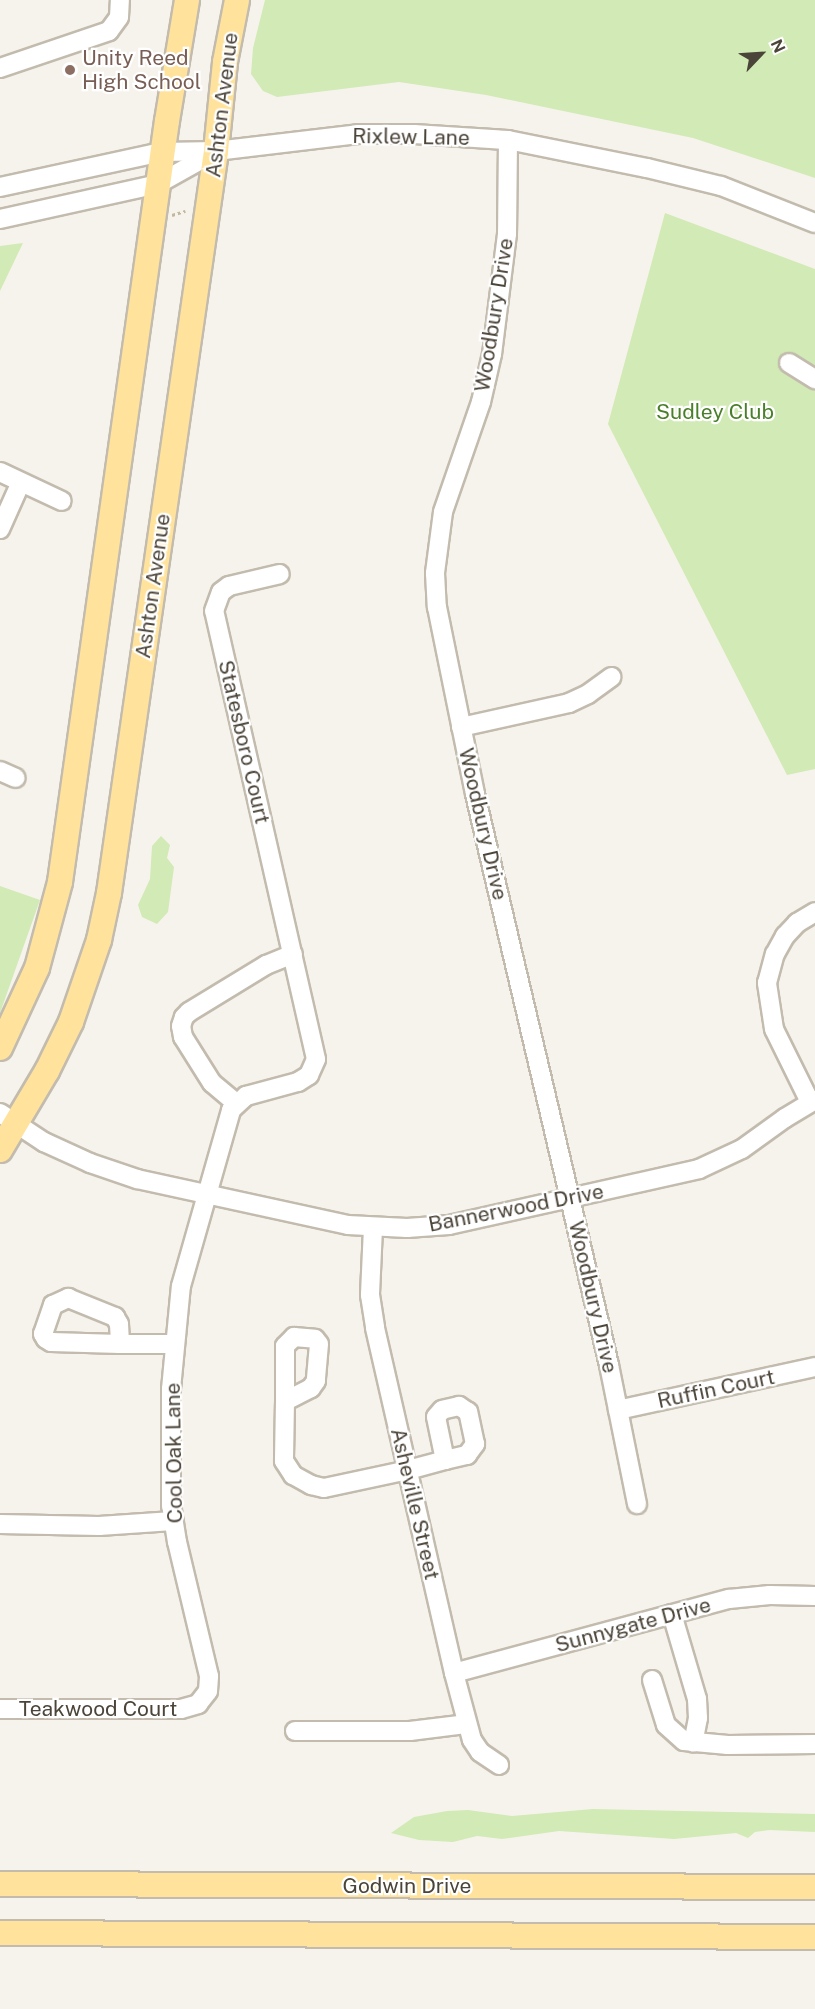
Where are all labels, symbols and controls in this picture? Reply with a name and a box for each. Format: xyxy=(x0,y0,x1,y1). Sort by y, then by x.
north arrow xyxy=(731,24,791,84)
street label: Ashton Avenue xyxy=(201,31,243,179)
text: N xyxy=(767,36,789,56)
place label: Unity Reed High School xyxy=(82,45,201,95)
marker: Unity Reed High School xyxy=(63,63,77,77)
street label: Rixlew Lane xyxy=(352,123,470,151)
street label: Woodbury Drive xyxy=(469,236,519,394)
park label: Sudley Club xyxy=(656,399,774,425)
street label: Ashton Avenue xyxy=(130,512,176,660)
street label: Statesboro Court xyxy=(213,658,275,826)
street label: Woodbury Drive xyxy=(453,745,513,903)
street label: Bannerwood Drive xyxy=(426,1179,606,1237)
street label: Woodbury Drive xyxy=(563,1218,623,1376)
street label: Ruffin Court xyxy=(655,1364,777,1414)
street label: Cool Oak Lane xyxy=(160,1382,188,1524)
street label: Asheville Street xyxy=(385,1426,445,1582)
street label: Sunnygate Drive xyxy=(552,1592,714,1658)
street label: Teakwood Court xyxy=(19,1696,177,1722)
street label: Godwin Drive xyxy=(343,1873,471,1899)

